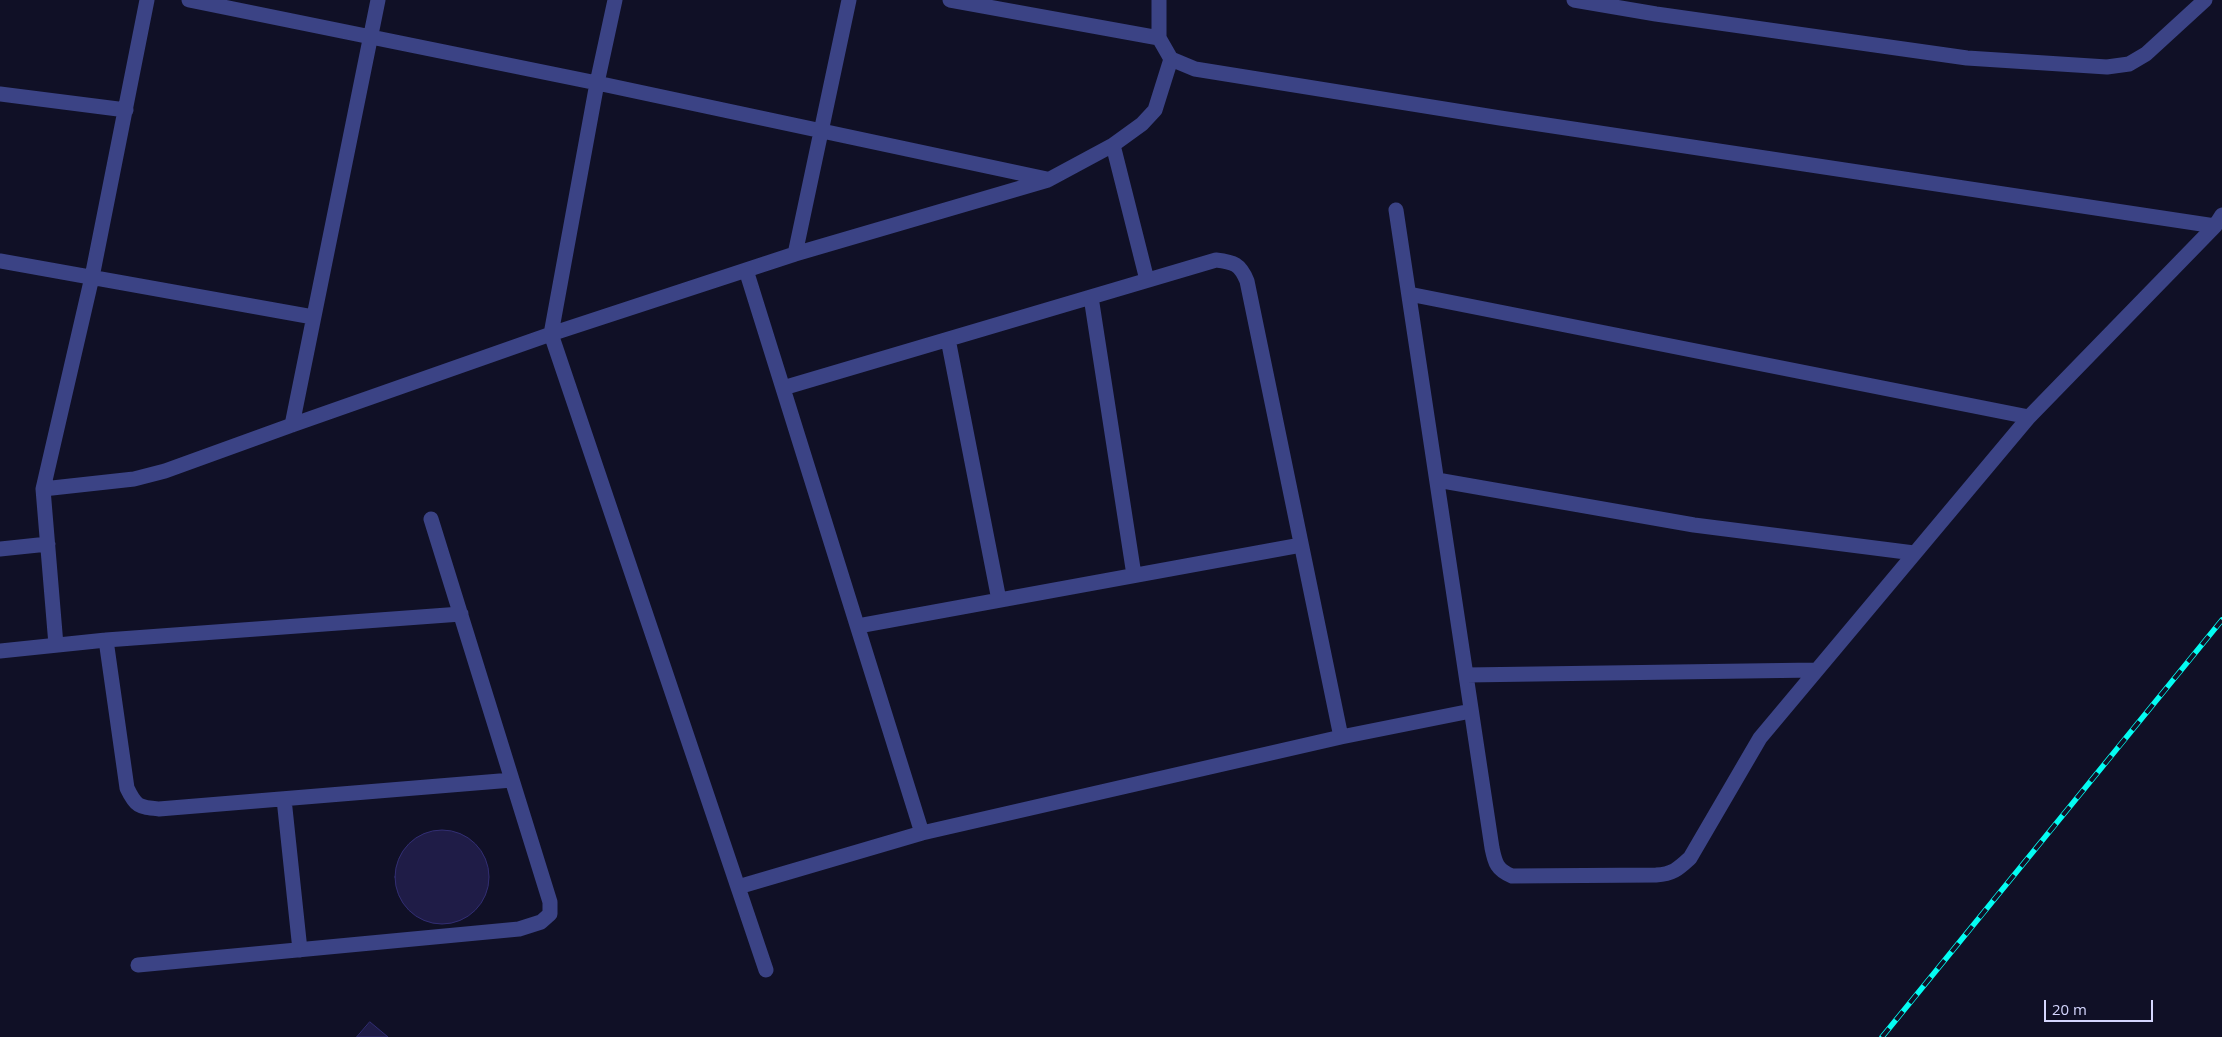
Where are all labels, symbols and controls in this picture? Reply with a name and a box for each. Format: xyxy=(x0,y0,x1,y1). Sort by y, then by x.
scale bar xyxy=(2047,990,2156,1022)
text: 20 m xyxy=(2052,999,2087,1019)

